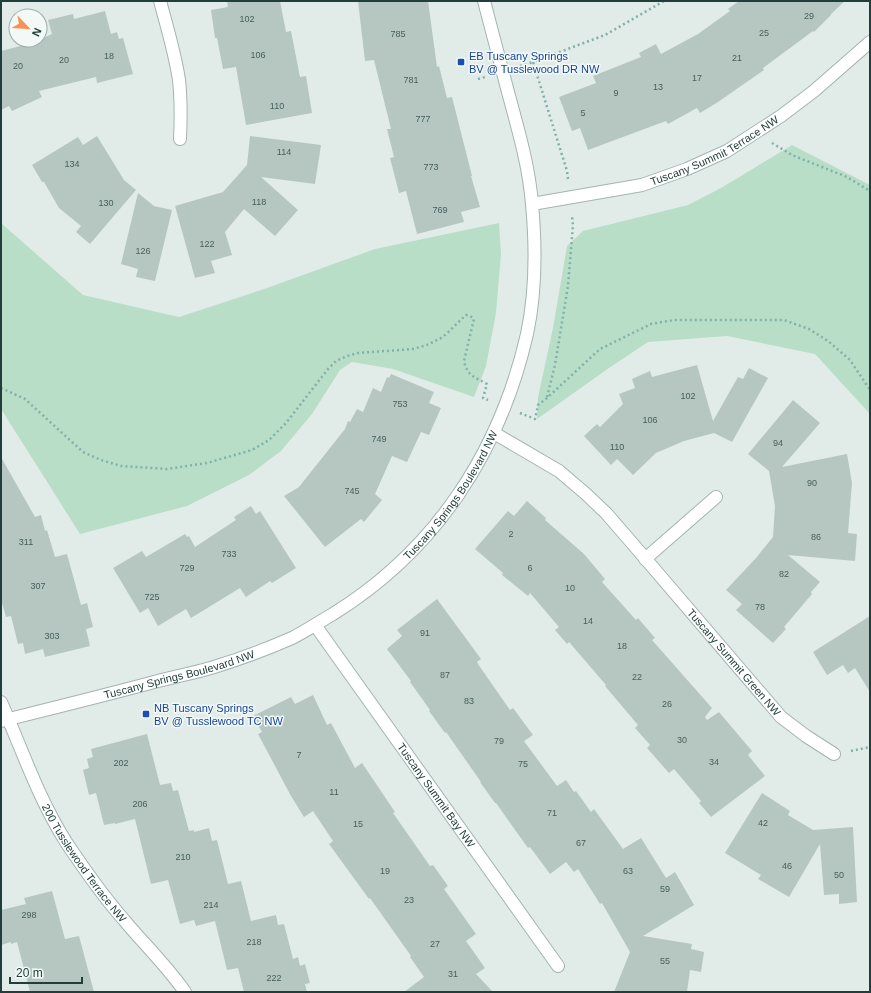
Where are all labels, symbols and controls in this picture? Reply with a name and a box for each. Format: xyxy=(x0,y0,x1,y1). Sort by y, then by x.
north arrow xyxy=(8,8,48,48)
house number: 29 xyxy=(804,11,814,21)
house number: 102 xyxy=(239,14,255,24)
text: N xyxy=(30,26,44,38)
house number: 25 xyxy=(759,28,769,38)
house number: 785 xyxy=(390,29,406,39)
house number: 106 xyxy=(250,50,266,60)
place label: EB Tuscany Springs BV @ Tusslewood DR NW xyxy=(469,50,600,75)
house number: 18 xyxy=(104,51,114,61)
house number: 21 xyxy=(732,53,742,63)
house number: 20 xyxy=(59,55,69,65)
marker: EB Tuscany Springs BV @ Tusslewood DR NW xyxy=(456,57,466,67)
house number: 20 xyxy=(13,61,23,71)
house number: 17 xyxy=(692,73,702,83)
house number: 781 xyxy=(403,75,419,85)
house number: 13 xyxy=(653,82,663,92)
house number: 9 xyxy=(613,88,619,98)
house number: 110 xyxy=(270,101,284,111)
house number: 5 xyxy=(580,108,586,118)
street label: Tuscany Summit Terrace NW xyxy=(649,113,781,188)
house number: 777 xyxy=(415,114,431,124)
house number: 114 xyxy=(277,147,291,157)
house number: 134 xyxy=(64,159,80,169)
house number: 773 xyxy=(423,162,439,172)
house number: 118 xyxy=(252,197,266,207)
house number: 130 xyxy=(98,198,114,208)
house number: 769 xyxy=(432,205,448,215)
house number: 122 xyxy=(199,239,215,249)
house number: 126 xyxy=(135,246,151,256)
house number: 102 xyxy=(680,391,696,401)
house number: 753 xyxy=(392,399,408,409)
house number: 106 xyxy=(642,415,658,425)
street label: Tuscany Springs Boulevard NW xyxy=(401,428,500,562)
house number: 749 xyxy=(371,434,387,444)
house number: 94 xyxy=(773,438,783,448)
house number: 110 xyxy=(610,442,624,452)
house number: 90 xyxy=(807,478,817,488)
house number: 745 xyxy=(344,486,360,496)
house number: 2 xyxy=(508,529,514,539)
house number: 86 xyxy=(811,532,821,542)
house number: 311 xyxy=(19,537,33,547)
house number: 733 xyxy=(221,549,237,559)
house number: 729 xyxy=(179,563,195,573)
house number: 6 xyxy=(527,563,533,573)
house number: 82 xyxy=(779,569,789,579)
house number: 307 xyxy=(30,581,46,591)
house number: 10 xyxy=(565,583,575,593)
house number: 725 xyxy=(144,592,160,602)
house number: 78 xyxy=(755,602,765,612)
street label: Tuscany Summit Green NW xyxy=(685,606,783,718)
house number: 14 xyxy=(583,616,593,626)
house number: 91 xyxy=(420,628,430,638)
house number: 303 xyxy=(44,631,60,641)
house number: 18 xyxy=(617,641,627,651)
street label: Tuscany Springs Boulevard NW xyxy=(103,648,256,701)
house number: 87 xyxy=(440,670,450,680)
house number: 22 xyxy=(632,672,642,682)
house number: 83 xyxy=(464,696,474,706)
house number: 26 xyxy=(662,699,672,709)
place label: NB Tuscany Springs BV @ Tusslewood TC NW xyxy=(154,702,284,727)
marker: NB Tuscany Springs BV @ Tusslewood TC NW xyxy=(141,709,151,719)
house number: 30 xyxy=(677,735,687,745)
house number: 79 xyxy=(494,736,504,746)
street label: Tuscany Summit Bay NW xyxy=(395,741,478,850)
house number: 7 xyxy=(296,750,302,760)
house number: 34 xyxy=(709,757,719,767)
house number: 202 xyxy=(113,758,129,768)
house number: 75 xyxy=(518,759,528,769)
house number: 11 xyxy=(329,787,339,797)
house number: 206 xyxy=(132,799,148,809)
street label: 200 Tusslewood Terrace NW xyxy=(40,802,129,925)
house number: 71 xyxy=(547,808,557,818)
house number: 42 xyxy=(758,818,768,828)
house number: 15 xyxy=(353,819,363,829)
house number: 67 xyxy=(576,838,586,848)
house number: 210 xyxy=(175,852,191,862)
house number: 46 xyxy=(782,861,792,871)
house number: 19 xyxy=(380,866,390,876)
house number: 63 xyxy=(623,866,633,876)
house number: 50 xyxy=(834,870,844,880)
house number: 59 xyxy=(660,884,670,894)
house number: 23 xyxy=(404,895,414,905)
house number: 214 xyxy=(203,900,219,910)
house number: 298 xyxy=(21,910,37,920)
house number: 218 xyxy=(246,937,262,947)
house number: 27 xyxy=(430,939,440,949)
house number: 55 xyxy=(660,956,670,966)
scale bar xyxy=(10,959,82,985)
text: 20 m xyxy=(16,966,43,980)
house number: 31 xyxy=(448,969,458,979)
house number: 222 xyxy=(266,973,282,983)

